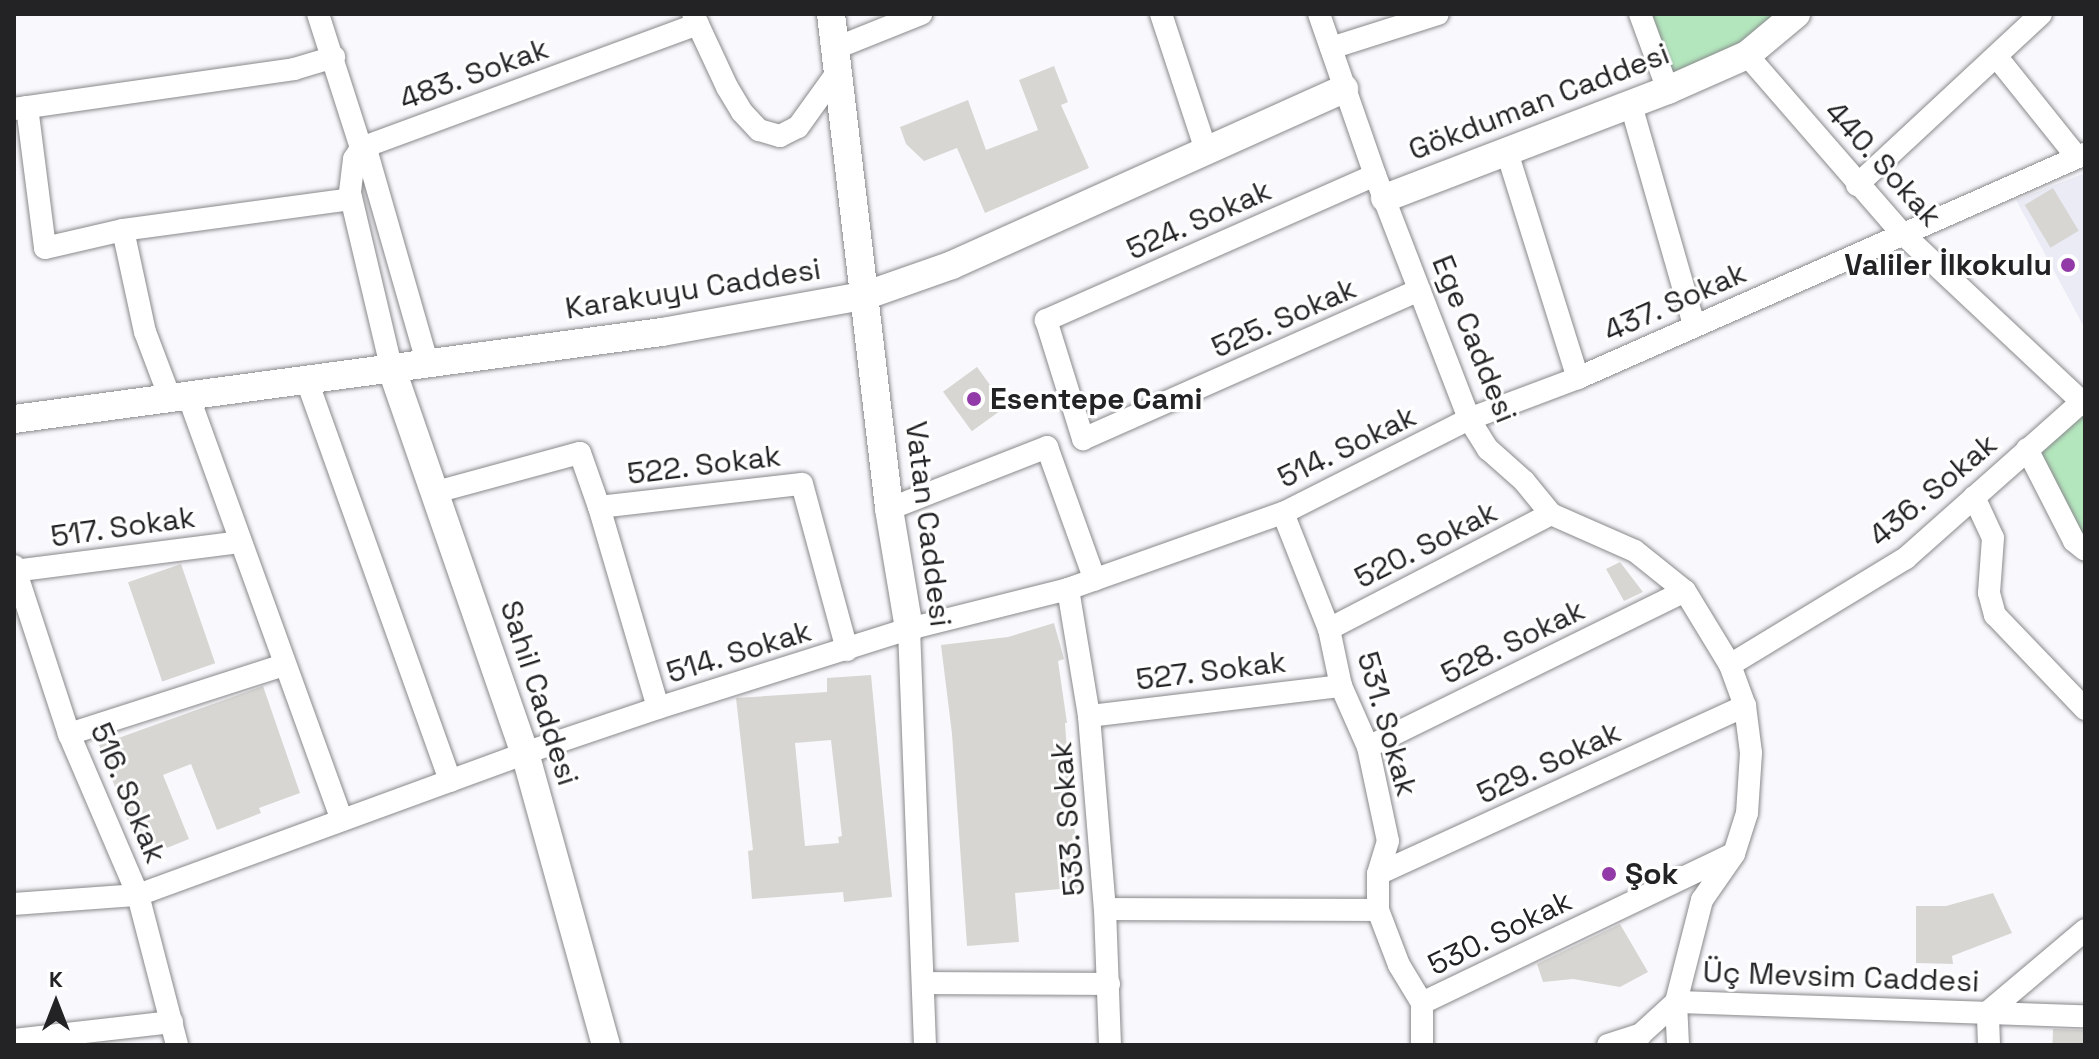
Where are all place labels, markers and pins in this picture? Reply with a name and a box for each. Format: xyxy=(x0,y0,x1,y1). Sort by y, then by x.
place label: Valiler İlkokulu xyxy=(1844,247,2052,283)
marker: Valiler İlkokulu xyxy=(2059,256,2077,274)
place label: Esentepe Cami xyxy=(990,381,1202,417)
marker: Esentepe Cami xyxy=(965,390,983,408)
place label: Şok xyxy=(1625,856,1678,892)
marker: Şok xyxy=(1600,865,1618,883)

